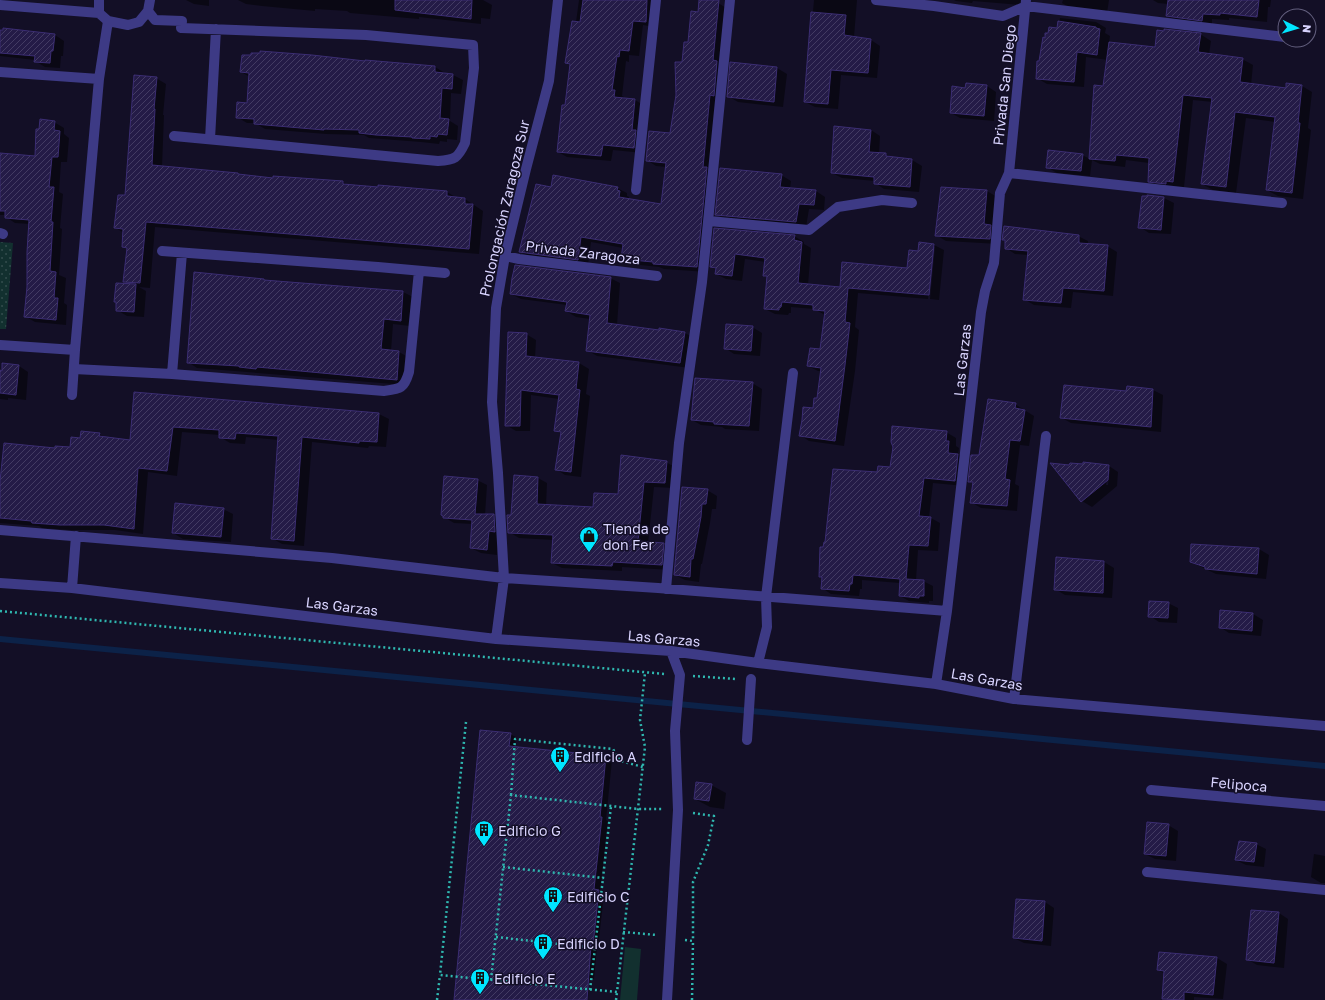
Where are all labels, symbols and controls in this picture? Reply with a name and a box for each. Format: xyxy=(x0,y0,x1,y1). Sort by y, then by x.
north arrow xyxy=(1277,8,1317,48)
street label: Privada San Diego xyxy=(989,24,1019,146)
text: N xyxy=(1301,24,1314,34)
street label: Prolongación Zaragoza Sur xyxy=(475,118,533,298)
street label: Privada Zaragoza xyxy=(525,237,641,267)
street label: Las Garzas xyxy=(950,323,974,397)
place label: Tienda de don Fer xyxy=(603,520,669,553)
shop icon: Tienda de don Fer xyxy=(578,525,600,553)
street label: Las Garzas xyxy=(305,593,379,619)
street label: Las Garzas xyxy=(627,626,701,650)
street label: Las Garzas xyxy=(950,664,1024,694)
building icon: Edificio A xyxy=(549,745,571,773)
place label: Edificio A xyxy=(574,748,637,765)
street label: Felipoca xyxy=(1210,773,1268,795)
building icon: Edificio G xyxy=(473,819,495,847)
place label: Edificio G xyxy=(498,822,561,839)
building icon: Edificio C xyxy=(542,885,564,913)
place label: Edificio C xyxy=(567,888,629,905)
building icon: Edificio D xyxy=(532,932,554,960)
place label: Edificio D xyxy=(557,935,620,952)
building icon: Edificio E xyxy=(469,967,491,995)
place label: Edificio E xyxy=(494,970,555,987)

